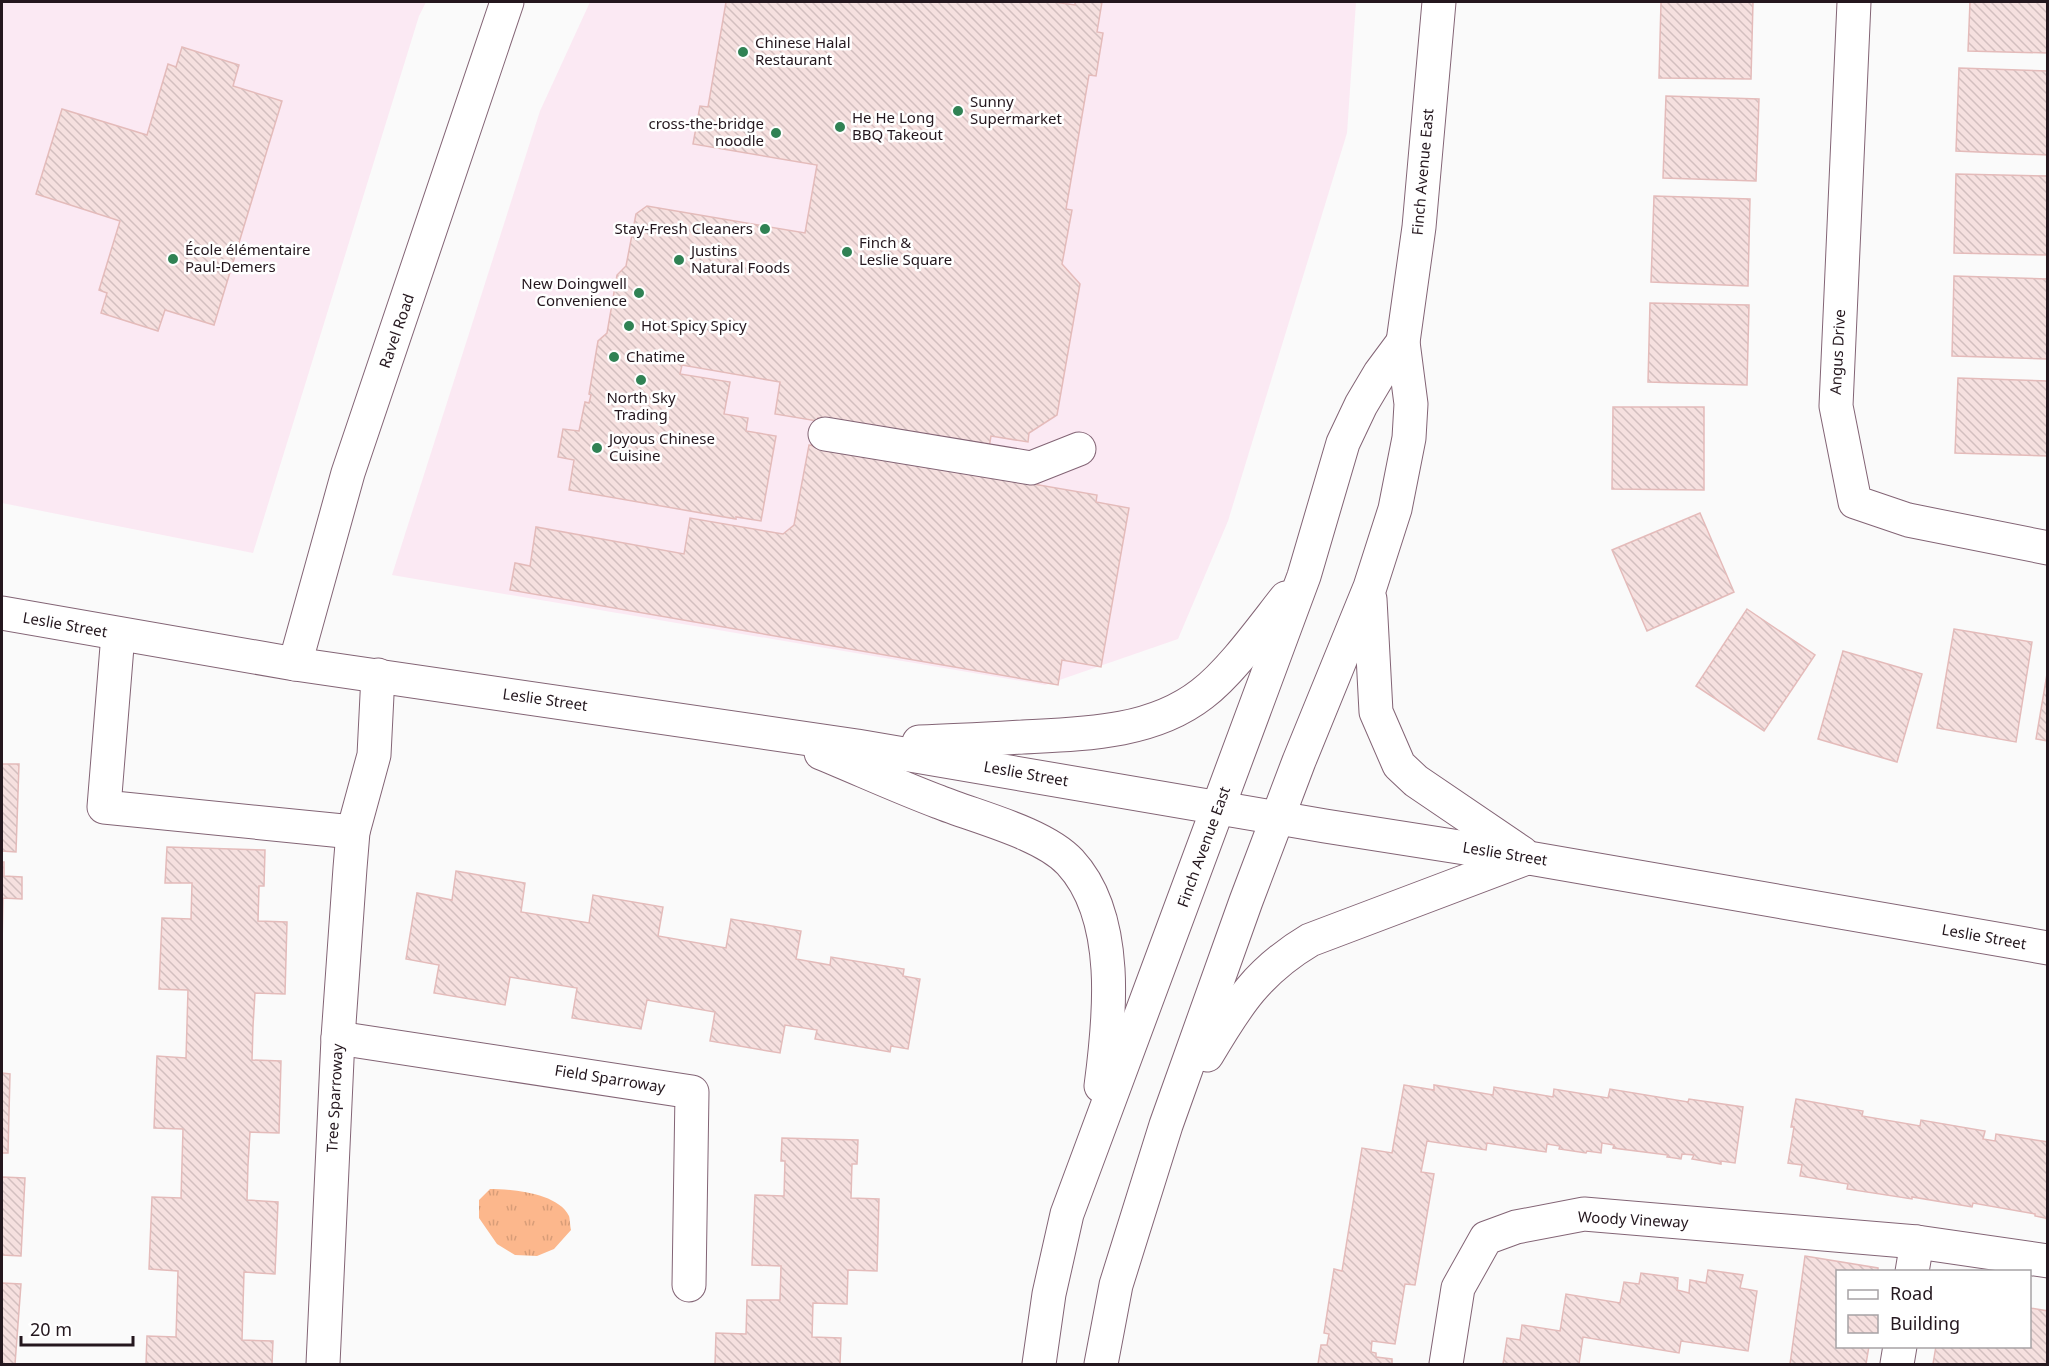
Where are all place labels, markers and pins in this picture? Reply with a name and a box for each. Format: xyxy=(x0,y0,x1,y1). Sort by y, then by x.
place label: Chinese Halal Restaurant xyxy=(755,32,851,69)
marker: Chinese Halal Restaurant xyxy=(736,45,750,59)
place label: Sunny Supermarket xyxy=(970,91,1062,128)
marker: Sunny Supermarket xyxy=(951,104,965,118)
place label: He He Long BBQ Takeout xyxy=(852,107,943,144)
place label: cross-the-bridge noodle xyxy=(648,113,764,150)
marker: He He Long BBQ Takeout xyxy=(833,120,847,134)
marker: cross-the-bridge noodle xyxy=(769,126,783,140)
place label: Stay-Fresh Cleaners xyxy=(615,218,753,238)
marker: Stay-Fresh Cleaners xyxy=(758,222,772,236)
place label: Finch & Leslie Square xyxy=(859,232,952,269)
place label: École élémentaire Paul-Demers xyxy=(185,239,310,276)
place label: Justins Natural Foods xyxy=(689,240,790,277)
marker: Finch & Leslie Square xyxy=(840,245,854,259)
marker: École élémentaire Paul-Demers xyxy=(166,252,180,266)
marker: Justins Natural Foods xyxy=(672,253,686,267)
place label: New Doingwell Convenience xyxy=(521,273,627,310)
marker: New Doingwell Convenience xyxy=(632,286,646,300)
place label: Hot Spicy Spicy xyxy=(641,315,747,335)
marker: Hot Spicy Spicy xyxy=(622,319,636,333)
place label: Chatime xyxy=(626,346,685,366)
marker: Chatime xyxy=(607,350,621,364)
marker: North Sky Trading xyxy=(634,373,648,387)
place label: North Sky Trading xyxy=(606,387,676,424)
place label: Joyous Chinese Cuisine xyxy=(607,428,715,465)
marker: Joyous Chinese Cuisine xyxy=(590,441,604,455)

